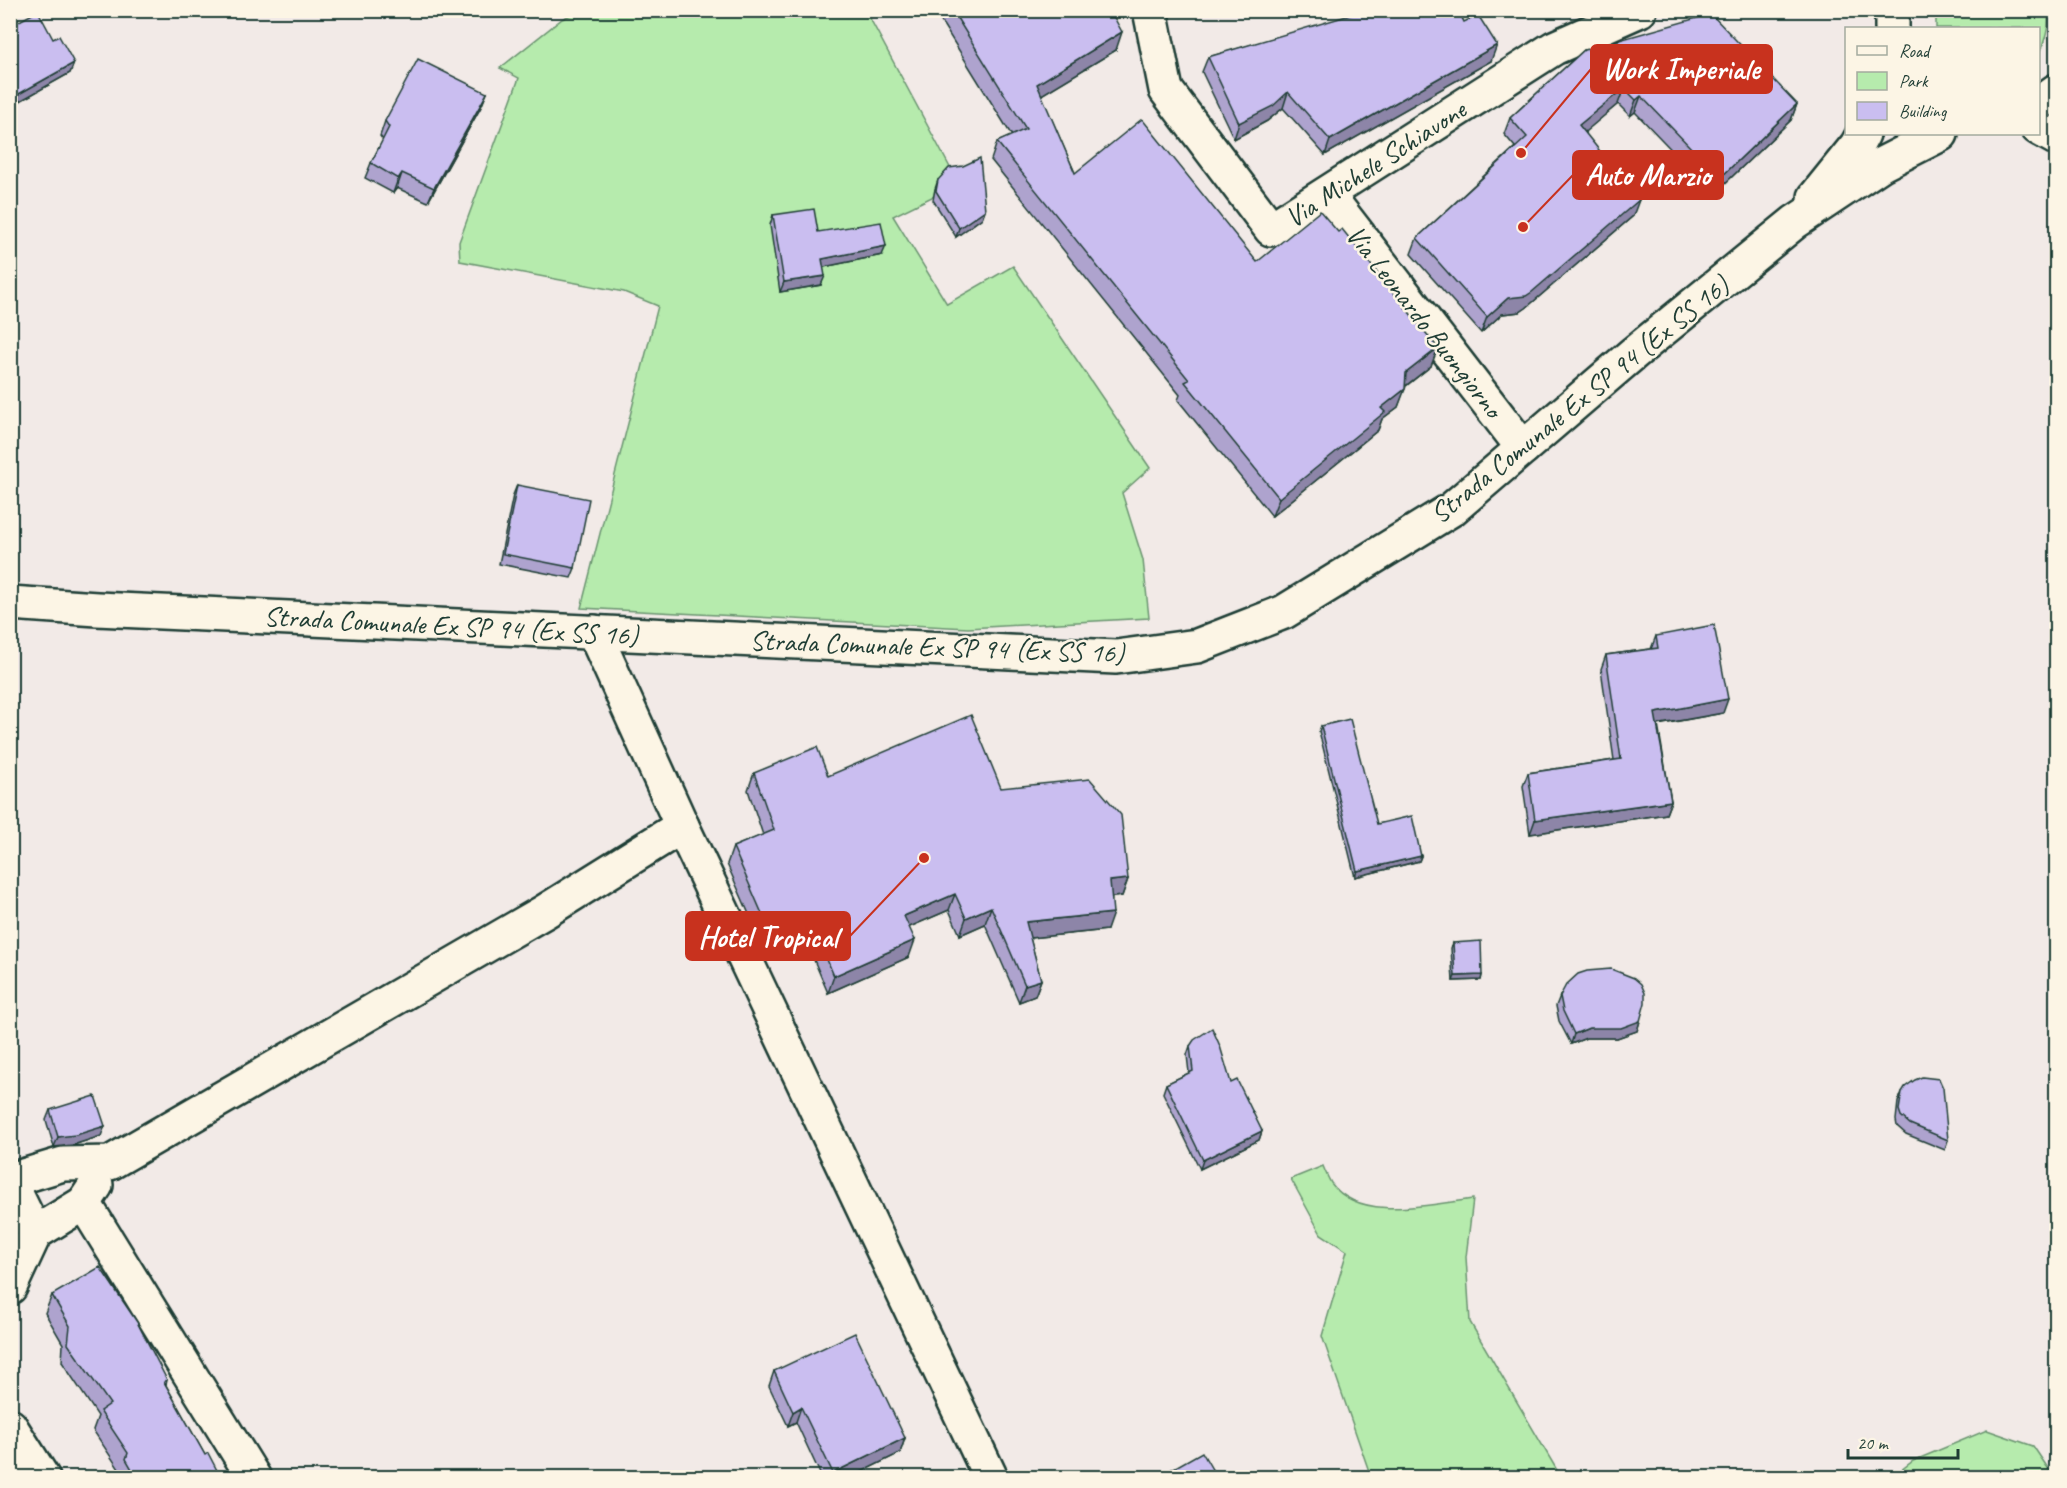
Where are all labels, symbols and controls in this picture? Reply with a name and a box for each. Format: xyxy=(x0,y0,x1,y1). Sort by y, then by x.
legend xyxy=(1845,27,2040,135)
text: Road xyxy=(1899,40,1932,62)
callout: Work Imperiale xyxy=(1591,45,1772,93)
text: Work Imperiale xyxy=(1602,50,1762,88)
text: Park xyxy=(1899,70,1929,92)
street label: Via Michele Schiavone xyxy=(1278,91,1474,235)
text: Building xyxy=(1899,100,1948,122)
callout: Auto Marzio xyxy=(1573,151,1723,199)
text: Auto Marzio xyxy=(1585,156,1714,194)
street label: Via Leonardo Buongiorno xyxy=(1339,218,1512,427)
street label: Strada Comunale Ex SP 94 (Ex SS 16) xyxy=(1423,267,1737,531)
street label: Strada Comunale Ex SP 94 (Ex SS 16) xyxy=(263,598,641,653)
street label: Strada Comunale Ex SP 94 (Ex SS 16) xyxy=(749,622,1127,671)
callout: Hotel Tropical xyxy=(686,912,850,960)
text: Hotel Tropical xyxy=(698,918,843,956)
scale bar xyxy=(1848,1422,1958,1460)
text: 20 m xyxy=(1857,1432,1890,1454)

